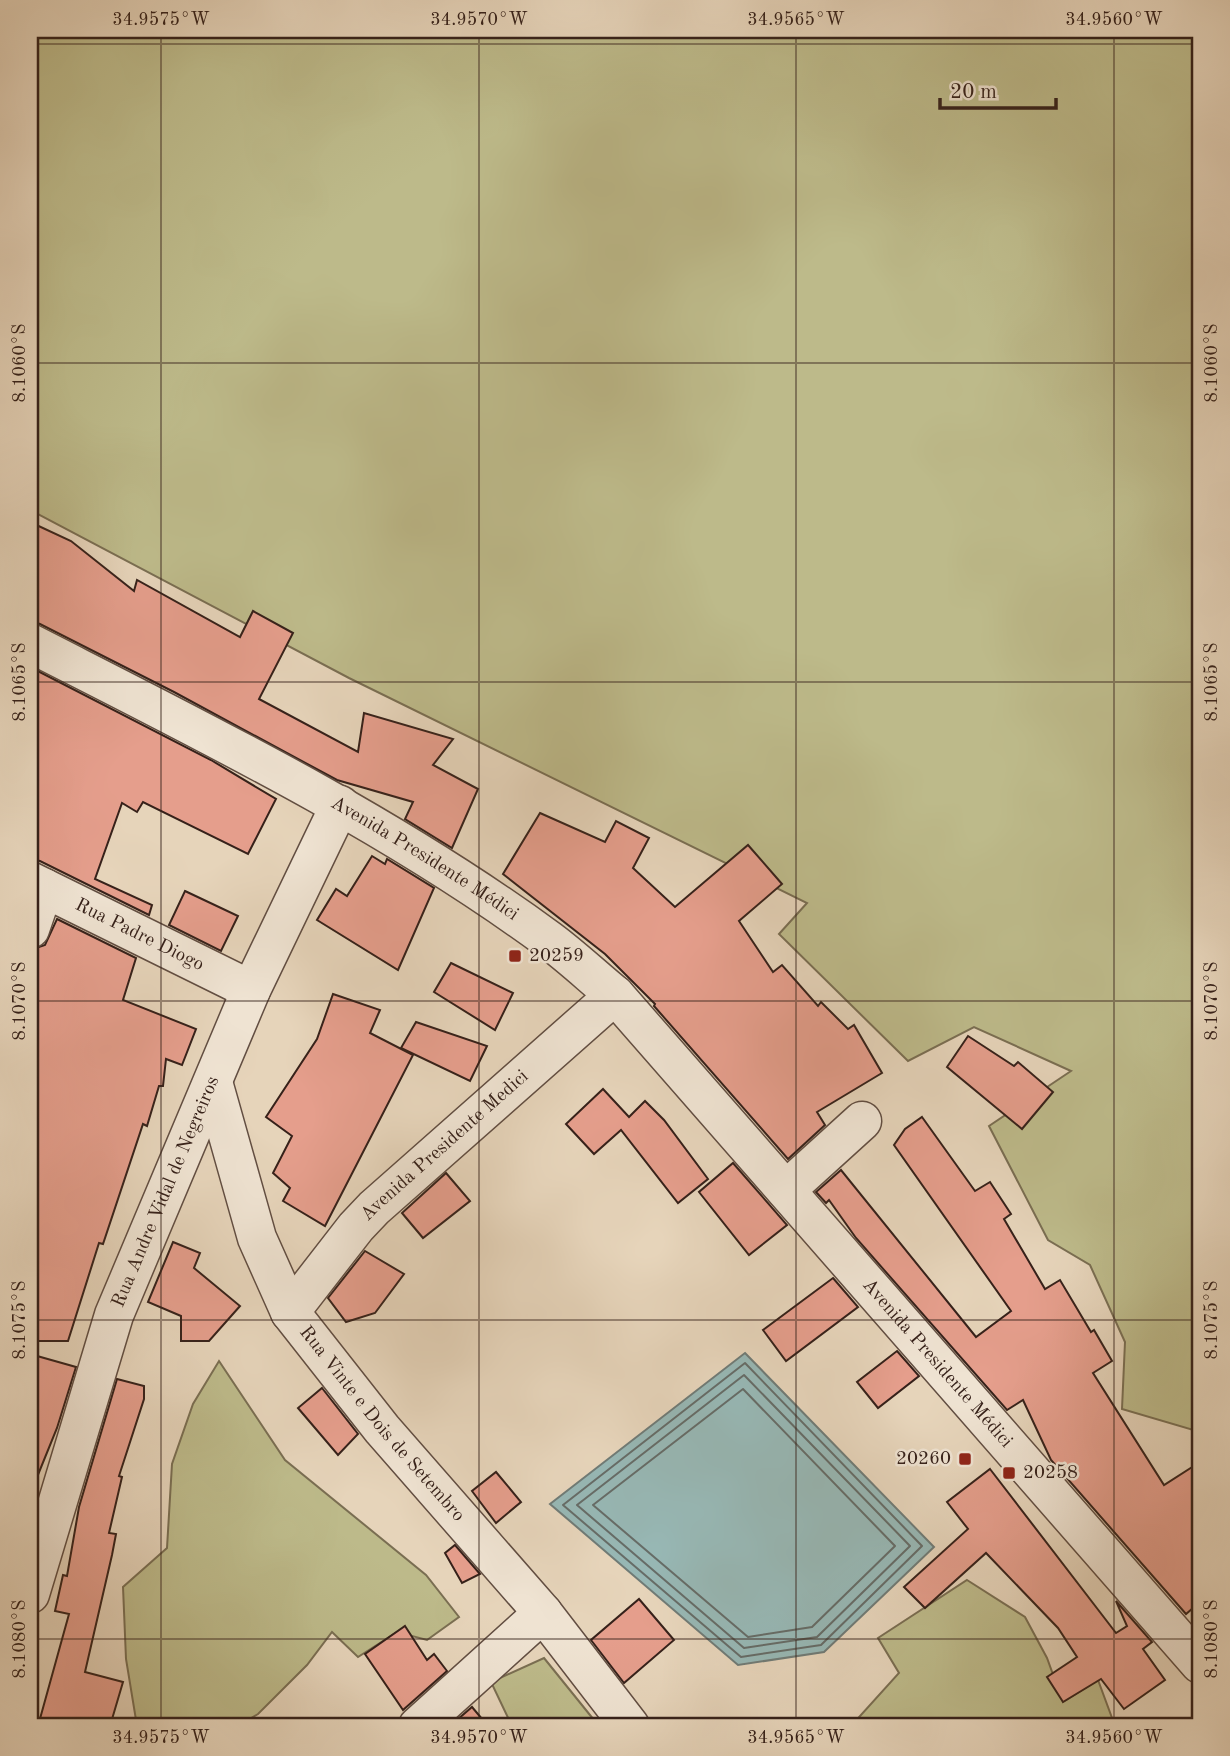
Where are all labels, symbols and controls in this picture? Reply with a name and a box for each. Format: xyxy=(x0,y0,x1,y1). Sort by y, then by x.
text: 34.9575°W xyxy=(112,11,210,29)
text: 34.9570°W xyxy=(430,11,528,29)
text: 34.9565°W xyxy=(747,11,845,29)
text: 34.9560°W xyxy=(1065,11,1163,29)
scale bar xyxy=(940,66,1055,110)
text: 20 m xyxy=(950,82,997,103)
text: 8.1060°S xyxy=(11,324,29,402)
text: 8.1060°S xyxy=(1203,324,1221,402)
text: 8.1065°S xyxy=(11,643,29,721)
text: 8.1065°S xyxy=(1203,643,1221,721)
street label: Avenida Presidente Médici xyxy=(328,793,522,924)
street label: Rua Padre Diogo xyxy=(72,895,207,975)
place label: 20259 xyxy=(529,947,584,966)
marker: 20259 xyxy=(507,948,523,964)
text: 8.1070°S xyxy=(11,962,29,1040)
text: 8.1070°S xyxy=(1203,962,1221,1040)
street label: Avenida Presidente Medici xyxy=(357,1067,532,1225)
street label: Rua Andre Vidal de Negreiros xyxy=(109,1074,223,1310)
street label: Avenida Presidente Médici xyxy=(859,1275,1016,1451)
text: 8.1075°S xyxy=(11,1281,29,1359)
text: 8.1075°S xyxy=(1203,1281,1221,1359)
street label: Rua Vinte e Dois de Setembro xyxy=(296,1323,468,1525)
place label: 20260 xyxy=(896,1450,951,1469)
marker: 20260 xyxy=(957,1451,973,1467)
place label: 20258 xyxy=(1023,1464,1078,1483)
marker: 20258 xyxy=(1001,1465,1017,1481)
text: 8.1080°S xyxy=(11,1600,29,1678)
text: 8.1080°S xyxy=(1203,1600,1221,1678)
text: 34.9575°W xyxy=(112,1729,210,1747)
text: 34.9570°W xyxy=(430,1729,528,1747)
text: 34.9565°W xyxy=(747,1729,845,1747)
text: 34.9560°W xyxy=(1065,1729,1163,1747)

